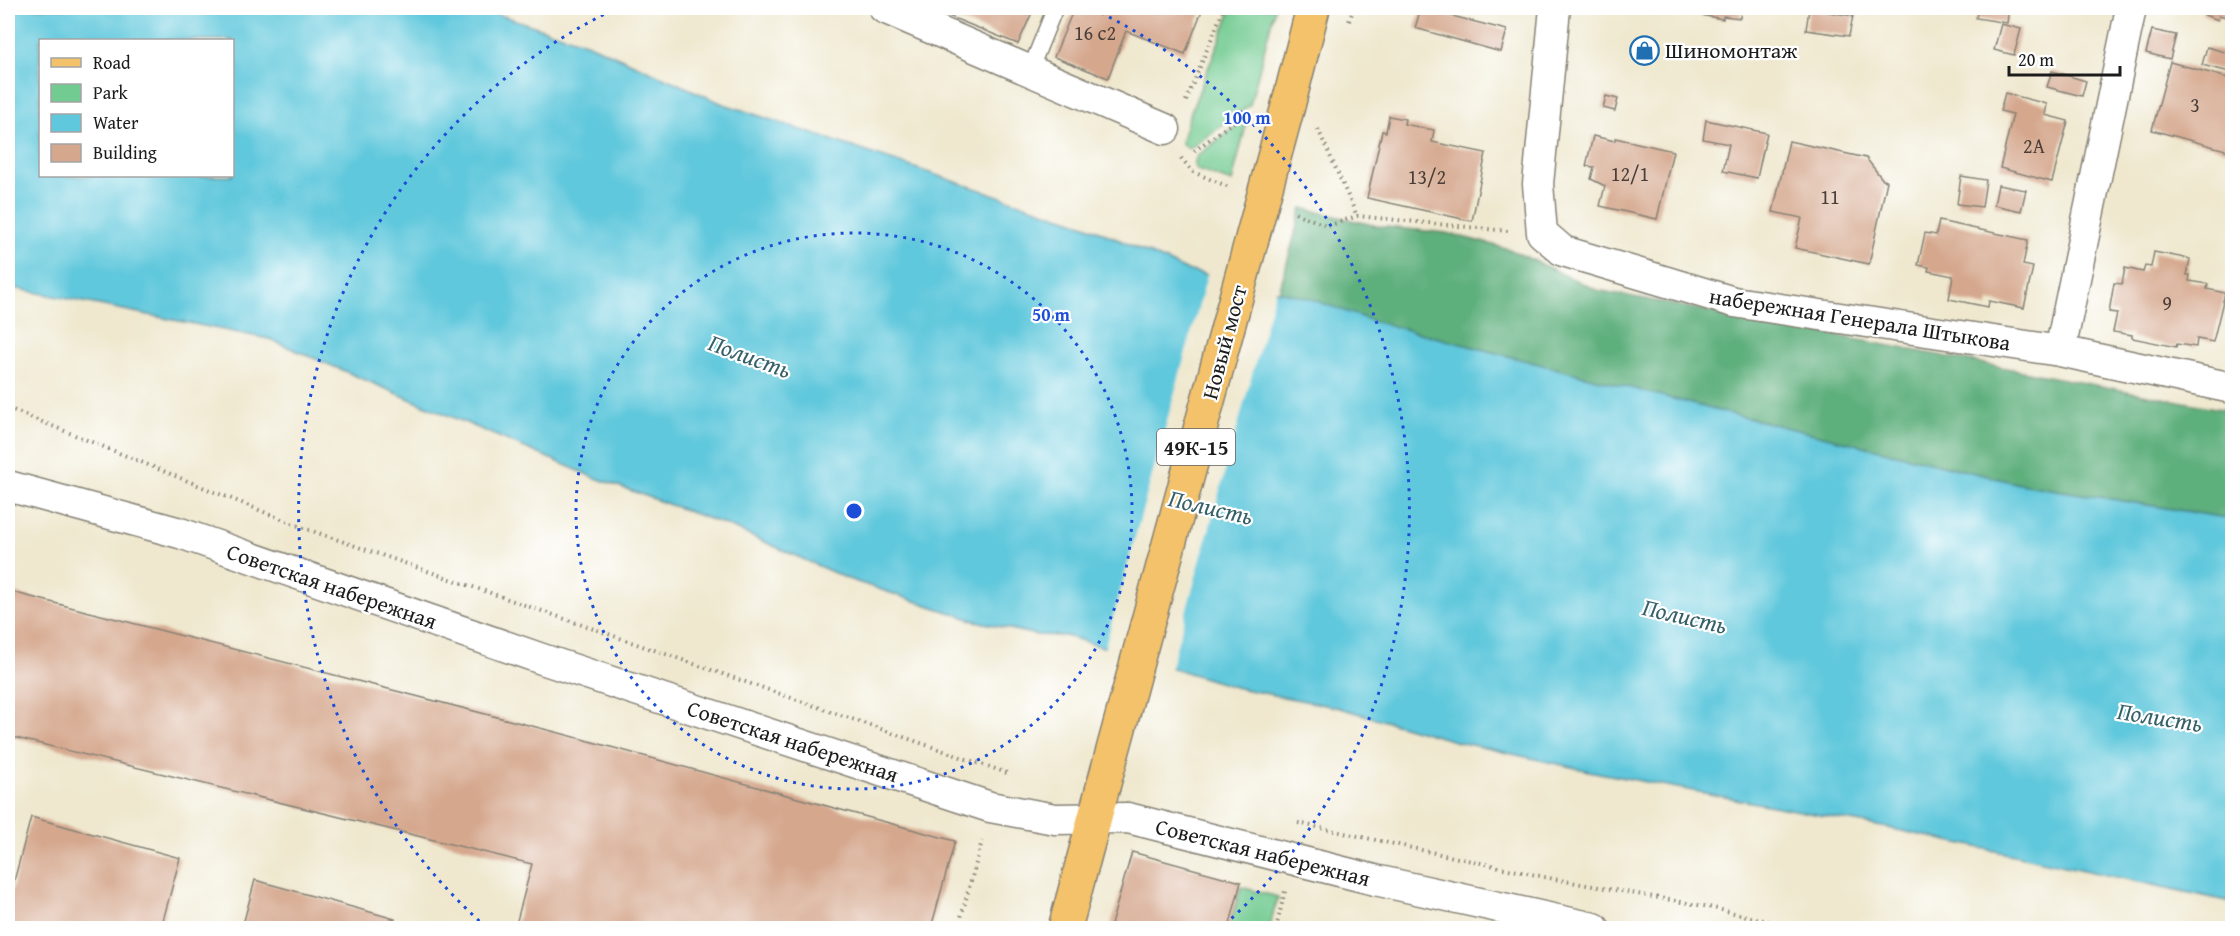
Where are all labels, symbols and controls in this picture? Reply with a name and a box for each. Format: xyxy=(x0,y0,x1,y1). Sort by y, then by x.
house number: 16 с2 xyxy=(1074,18,1116,47)
shop icon: Шиномонтаж xyxy=(1628,34,1660,66)
place label: Шиномонтаж xyxy=(1665,34,1798,66)
legend xyxy=(39,39,234,177)
scale bar xyxy=(2009,39,2120,77)
text: 20 m xyxy=(2018,46,2054,73)
text: Road xyxy=(93,49,131,76)
text: Park xyxy=(93,79,129,106)
house number: 3 xyxy=(2190,90,2200,119)
text: 100 m xyxy=(1223,104,1271,131)
text: Water xyxy=(93,109,139,136)
house number: 2А xyxy=(2023,131,2045,160)
text: Building xyxy=(93,139,157,166)
house number: 12/1 xyxy=(1611,159,1649,188)
house number: 13/2 xyxy=(1408,162,1446,191)
house number: 11 xyxy=(1820,182,1840,211)
street label: набережная Генерала Штыкова xyxy=(1707,279,2013,359)
street label: Новый мост xyxy=(1193,281,1255,403)
house number: 9 xyxy=(2162,288,2172,317)
text: 50 m xyxy=(1032,301,1071,328)
water label: Полисть xyxy=(704,325,797,387)
road number: 49К-15 xyxy=(1157,429,1235,465)
water label: Полисть xyxy=(1165,480,1257,534)
centre of rings xyxy=(844,501,864,521)
street label: Советская набережная xyxy=(223,535,441,637)
water label: Полисть xyxy=(1639,589,1731,643)
street label: Советская набережная xyxy=(683,692,903,790)
water label: Полисть xyxy=(2115,693,2205,741)
street label: Советская набережная xyxy=(1152,810,1374,894)

